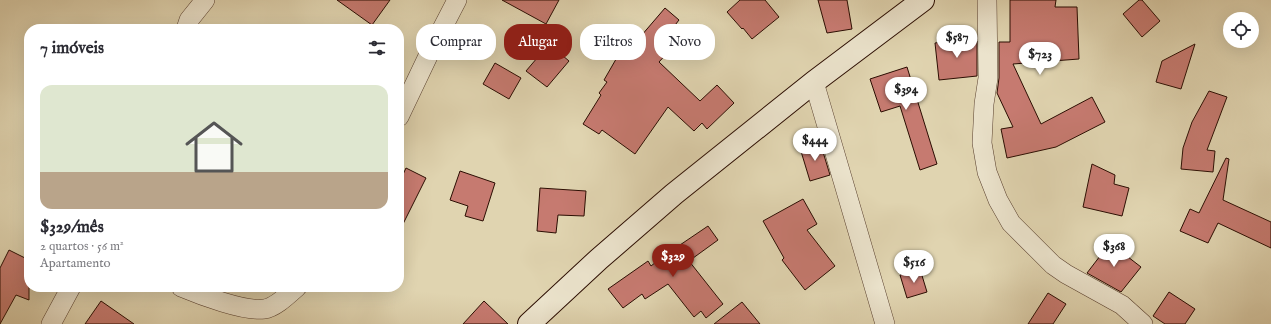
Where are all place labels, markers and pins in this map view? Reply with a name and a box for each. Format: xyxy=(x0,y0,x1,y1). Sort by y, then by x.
pin: $587 xyxy=(933,25,981,59)
pin: $723 xyxy=(1016,42,1064,76)
pin: $394 xyxy=(882,77,930,111)
pin: $444 xyxy=(791,128,839,162)
pin: $368 xyxy=(1090,234,1138,268)
pin: $329 xyxy=(649,244,697,278)
pin: $516 xyxy=(890,250,938,284)

